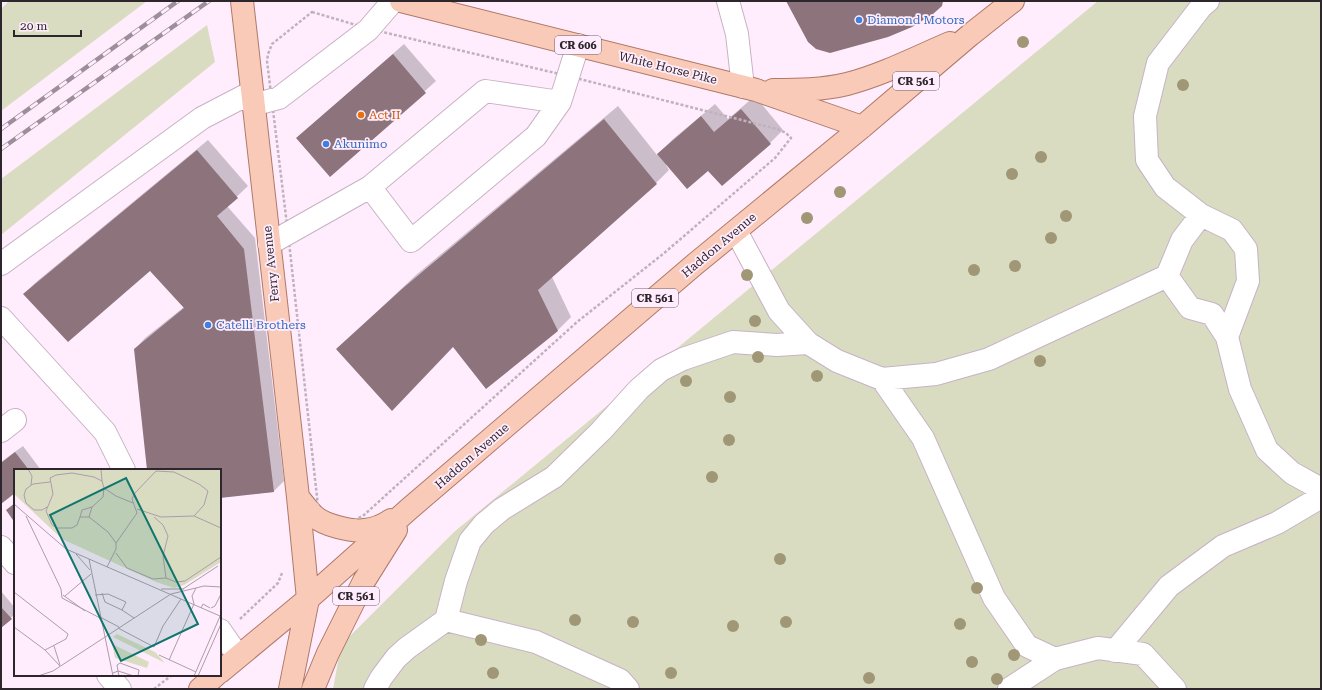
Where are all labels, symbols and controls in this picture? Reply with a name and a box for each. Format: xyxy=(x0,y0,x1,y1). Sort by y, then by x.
scale bar xyxy=(14,12,81,38)
place label: Diamond Motors xyxy=(867,13,965,27)
marker: Diamond Motors xyxy=(854,15,864,25)
text: 20 m xyxy=(20,19,47,33)
road number: CR 606 xyxy=(555,36,601,54)
street label: White Horse Pike xyxy=(617,49,719,87)
road number: CR 561 xyxy=(893,72,939,90)
place label: Act II xyxy=(369,108,401,122)
marker: Act II xyxy=(356,110,366,120)
place label: Akunimo xyxy=(334,137,387,151)
marker: Akunimo xyxy=(321,139,331,149)
street label: Haddon Avenue xyxy=(679,210,759,280)
street label: Ferry Avenue xyxy=(260,225,282,303)
road number: CR 561 xyxy=(632,289,678,307)
place label: Catelli Brothers xyxy=(216,318,306,332)
marker: Catelli Brothers xyxy=(203,320,213,330)
street label: Haddon Avenue xyxy=(432,420,512,492)
inset map xyxy=(14,469,221,676)
road number: CR 561 xyxy=(333,587,379,605)

